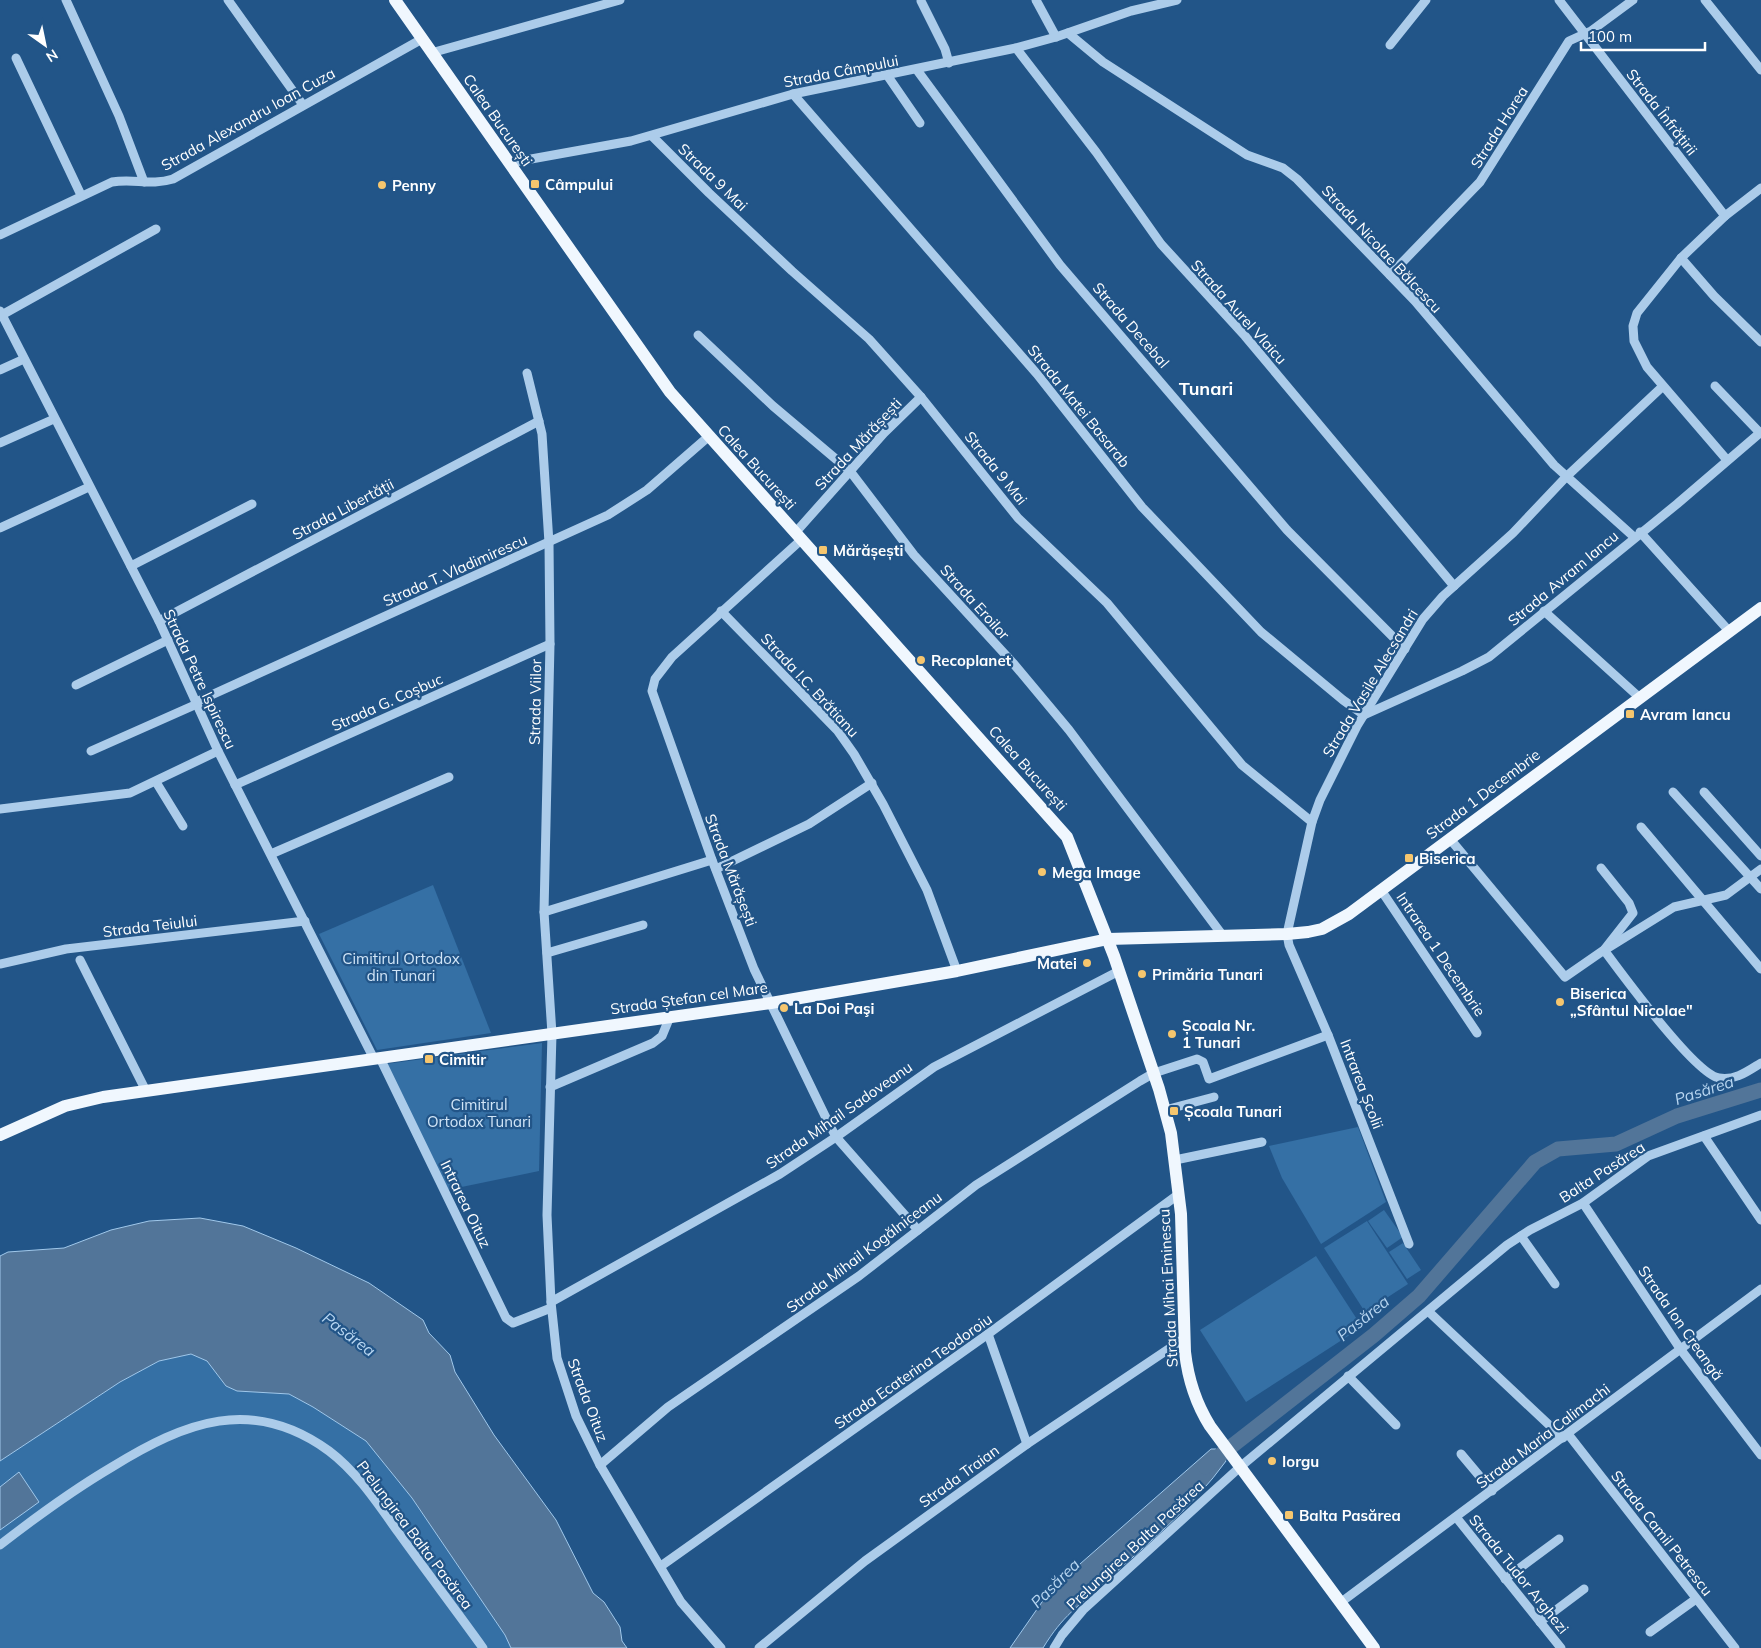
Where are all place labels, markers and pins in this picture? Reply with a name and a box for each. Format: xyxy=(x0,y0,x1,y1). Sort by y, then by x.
place label: Câmpului xyxy=(545,175,613,194)
place label: Penny xyxy=(392,176,437,195)
marker: Câmpului xyxy=(529,178,541,190)
marker: Penny xyxy=(376,179,388,191)
place label: Mărășești xyxy=(833,541,903,561)
marker: Mărășești xyxy=(817,544,829,556)
place label: Recoplanet xyxy=(931,651,1012,670)
marker: Recoplanet xyxy=(915,654,927,666)
place label: Avram Iancu xyxy=(1640,705,1731,724)
marker: Avram Iancu xyxy=(1624,708,1636,720)
place label: Biserica xyxy=(1419,849,1476,868)
marker: Biserica xyxy=(1403,852,1415,864)
place label: Mega Image xyxy=(1052,863,1141,882)
marker: Mega Image xyxy=(1036,866,1048,878)
place label: Matei xyxy=(1037,954,1077,973)
marker: Matei xyxy=(1081,957,1093,969)
place label: Primăria Tunari xyxy=(1152,965,1263,984)
marker: Primăria Tunari xyxy=(1136,968,1148,980)
place label: Biserica „Sfântul Nicolae" xyxy=(1570,984,1693,1020)
marker: Biserica „Sfântul Nicolae" xyxy=(1554,996,1566,1008)
place label: La Doi Paşi xyxy=(794,999,875,1018)
marker: La Doi Paşi xyxy=(778,1002,790,1014)
place label: Școala Nr. 1 Tunari xyxy=(1182,1016,1255,1052)
marker: Școala Nr. 1 Tunari xyxy=(1166,1028,1178,1040)
place label: Cimitir xyxy=(439,1050,486,1069)
marker: Cimitir xyxy=(423,1053,435,1065)
place label: Școala Tunari xyxy=(1184,1102,1282,1122)
marker: Școala Tunari xyxy=(1168,1105,1180,1117)
place label: Iorgu xyxy=(1282,1452,1319,1471)
marker: Iorgu xyxy=(1266,1455,1278,1467)
place label: Balta Pasărea xyxy=(1299,1506,1401,1525)
marker: Balta Pasărea xyxy=(1283,1509,1295,1521)

